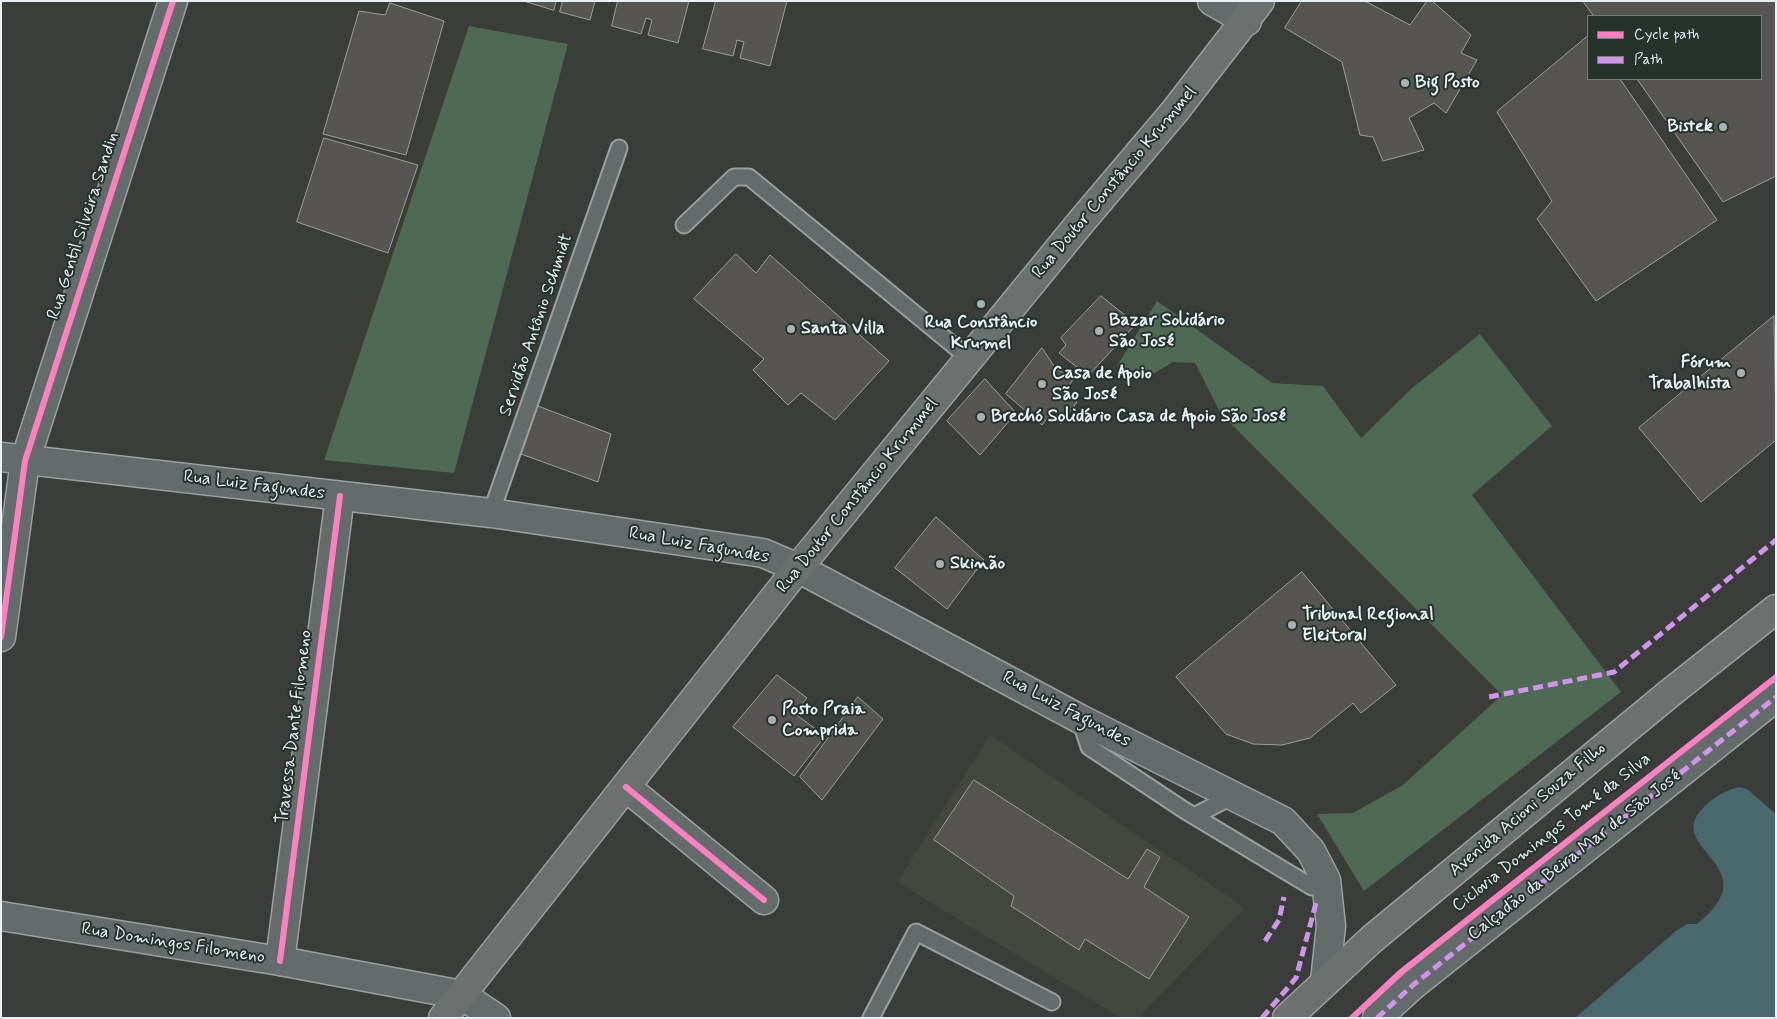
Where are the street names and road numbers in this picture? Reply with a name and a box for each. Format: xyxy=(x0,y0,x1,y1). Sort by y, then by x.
street label: Rua Doutor Constâncio Krummel xyxy=(1028,82,1202,284)
street label: Rua Gentil Silveira Sandin xyxy=(43,129,125,323)
street label: Servidão Antônio Schmidt xyxy=(496,231,578,419)
street label: Rua Doutor Constâncio Krummel xyxy=(773,394,943,598)
street label: Rua Luiz Fagundes xyxy=(182,467,326,505)
street label: Rua Luiz Fagundes xyxy=(627,523,771,569)
street label: Travessa Dante Filomeno xyxy=(272,629,318,825)
street label: Rua Luiz Fagundes xyxy=(998,667,1134,753)
street label: Avenida Acioni Souza Filho xyxy=(1445,738,1611,882)
street label: Ciclovia Domingos Tomé da Silva xyxy=(1448,749,1656,917)
street label: Calçadão da Beira Mar de São José xyxy=(1464,766,1686,946)
street label: Rua Domingos Filomeno xyxy=(80,919,266,969)

